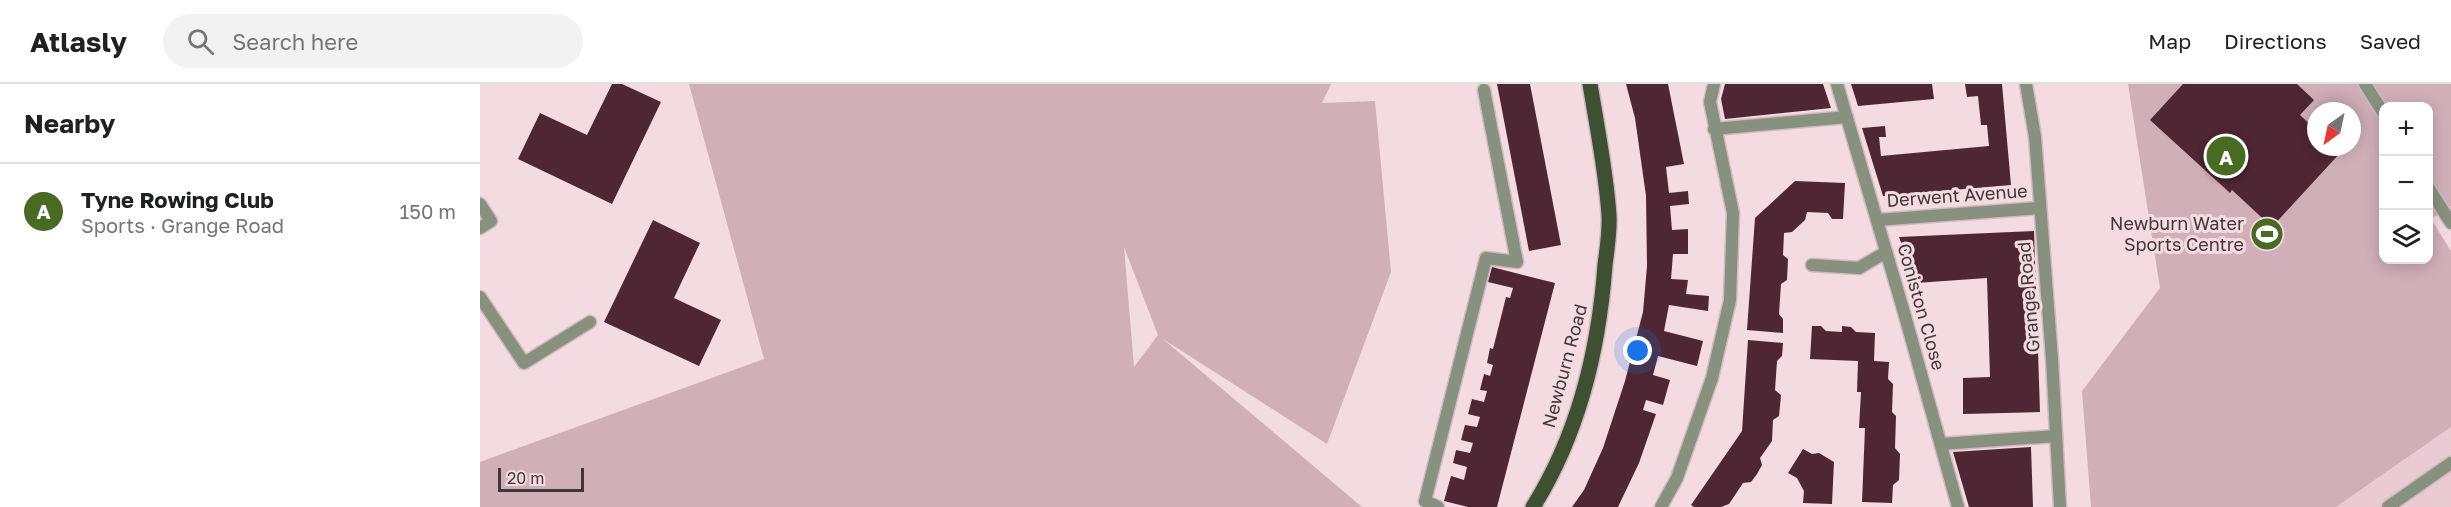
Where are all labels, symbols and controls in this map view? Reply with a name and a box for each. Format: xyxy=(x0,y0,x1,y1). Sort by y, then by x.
search box xyxy=(163,14,583,68)
text: Atlasly xyxy=(30,25,127,58)
icon: search xyxy=(184,25,217,58)
text: Search here xyxy=(232,28,358,55)
text: Map xyxy=(2148,28,2191,54)
text: Directions xyxy=(2224,28,2327,54)
text: Saved xyxy=(2360,28,2421,54)
north arrow xyxy=(2307,102,2361,156)
map controls xyxy=(2379,102,2433,264)
button: + xyxy=(2379,102,2433,156)
text: Nearby xyxy=(24,108,115,139)
pin: A xyxy=(2206,134,2246,178)
button: − xyxy=(2379,156,2433,210)
street label: Derwent Avenue xyxy=(1886,179,2028,211)
text: Tyne Rowing Club xyxy=(81,186,274,213)
text: A xyxy=(36,199,51,223)
text: 150 m xyxy=(400,199,456,223)
button: layers xyxy=(2379,210,2433,264)
place label: Newburn Water Sports Centre xyxy=(2110,212,2244,255)
text: Sports · Grange Road xyxy=(81,213,284,237)
sports icon: Newburn Water Sports Centre xyxy=(2249,216,2285,252)
street label: Coniston Close xyxy=(1893,241,1951,373)
street label: Grange Road xyxy=(2012,241,2044,353)
street label: Newburn Road xyxy=(1537,301,1591,430)
your location xyxy=(1623,336,1652,365)
scale bar xyxy=(498,465,584,492)
text: 20 m xyxy=(507,468,544,488)

